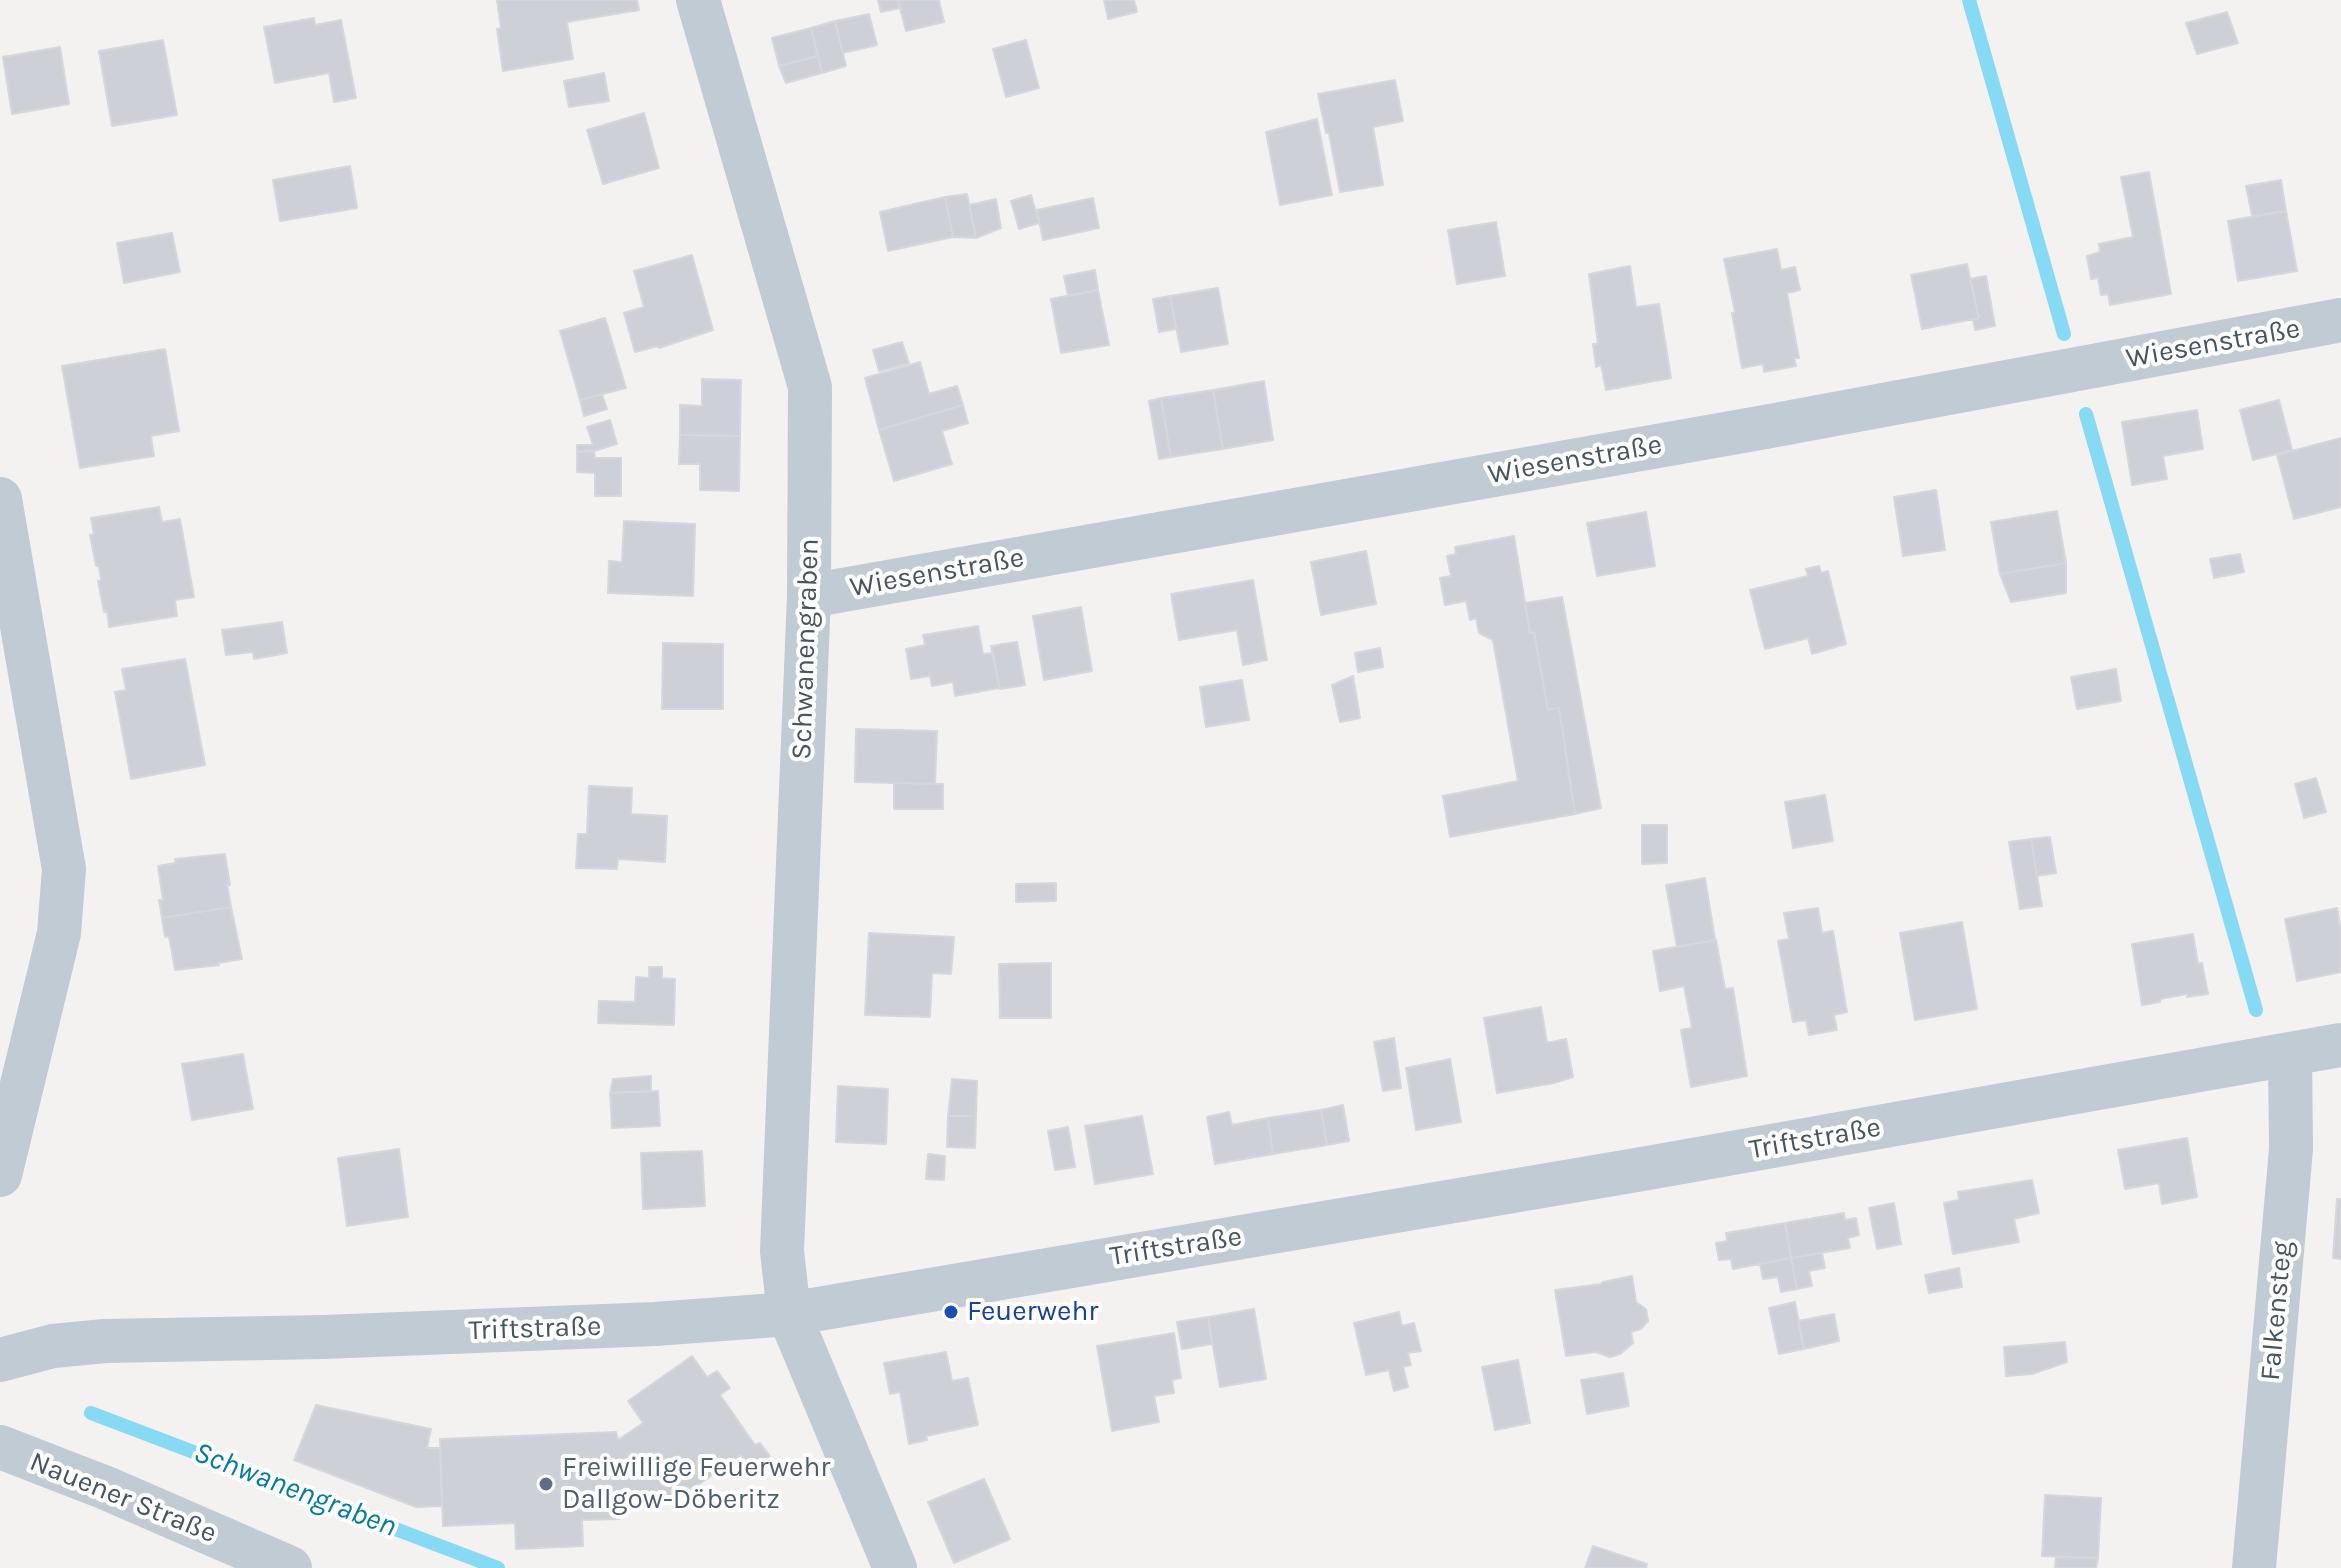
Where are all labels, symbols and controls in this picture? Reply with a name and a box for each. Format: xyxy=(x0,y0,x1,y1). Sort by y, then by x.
street label: Wiesenstraße xyxy=(2123,312,2303,376)
street label: Wiesenstraße xyxy=(1485,428,1665,492)
street label: Schwanengraben xyxy=(785,538,827,760)
street label: Wiesenstraße xyxy=(847,541,1027,605)
street label: Triftstraße xyxy=(1747,1111,1883,1167)
street label: Triftstraße xyxy=(1108,1220,1244,1274)
street label: Falkensteg xyxy=(2254,1240,2300,1382)
place label: Feuerwehr xyxy=(967,1295,1098,1329)
marker: Feuerwehr xyxy=(942,1303,960,1321)
street label: Triftstraße xyxy=(468,1310,602,1348)
water label: Schwanengraben xyxy=(189,1435,401,1545)
street label: Nauener Straße xyxy=(25,1445,221,1551)
place label: Freiwillige Feuerwehr Dallgow-Döberitz xyxy=(562,1451,830,1517)
marker: Freiwillige Feuerwehr Dallgow-Döberitz xyxy=(537,1475,555,1493)

